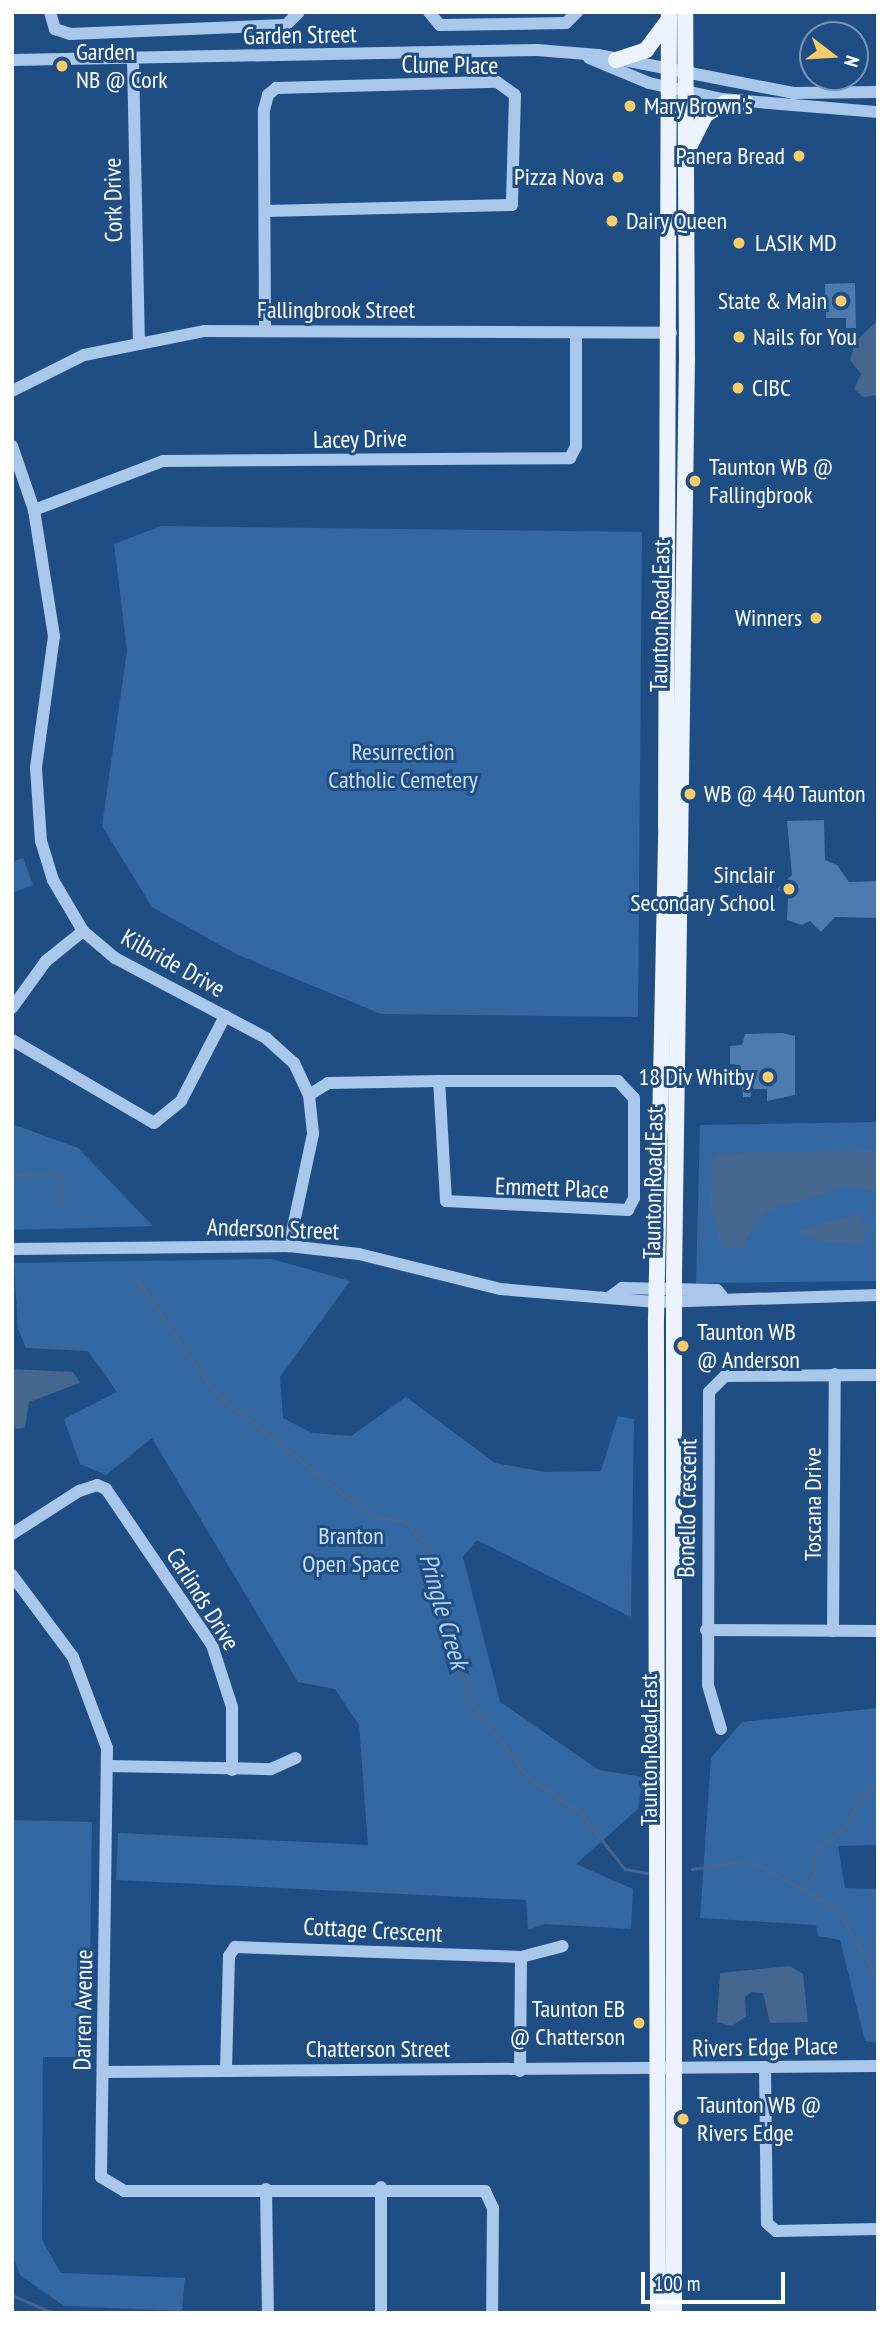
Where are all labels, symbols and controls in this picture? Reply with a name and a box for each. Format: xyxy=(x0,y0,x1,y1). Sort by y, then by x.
street label: Garden Street xyxy=(243,20,357,50)
north arrow xyxy=(799,21,869,91)
place label: Garden NB @ Cork xyxy=(76,38,168,94)
street label: Clune Place xyxy=(401,50,499,80)
text: N xyxy=(839,53,865,70)
marker: Garden NB @ Cork xyxy=(54,58,70,74)
place label: Mary Brown's xyxy=(644,92,754,120)
marker: Mary Brown's xyxy=(622,98,638,114)
place label: Panera Bread xyxy=(676,142,785,170)
marker: Panera Bread xyxy=(791,148,807,164)
street label: Cork Drive xyxy=(98,157,128,243)
place label: Pizza Nova xyxy=(514,163,604,191)
marker: Pizza Nova xyxy=(610,169,626,185)
place label: Dairy Queen xyxy=(626,207,728,235)
marker: Dairy Queen xyxy=(604,213,620,229)
place label: LASIK MD xyxy=(755,229,837,257)
marker: LASIK MD xyxy=(729,233,749,253)
place label: State & Main xyxy=(718,287,827,315)
marker: State & Main xyxy=(833,293,849,309)
street label: Fallingbrook Street xyxy=(257,296,415,324)
place label: Nails for You xyxy=(753,323,857,351)
marker: Nails for You xyxy=(731,329,747,345)
place label: CIBC xyxy=(752,374,791,402)
marker: CIBC xyxy=(730,380,746,396)
street label: Lacey Drive xyxy=(312,424,408,454)
place label: Taunton WB @ Fallingbrook xyxy=(709,453,834,509)
marker: Taunton WB @ Fallingbrook xyxy=(687,473,703,489)
street label: Taunton Road East xyxy=(644,540,676,692)
place label: Winners xyxy=(735,604,802,632)
marker: Winners xyxy=(808,610,824,626)
park label: Resurrection Catholic Cemetery xyxy=(328,738,478,794)
place label: WB @ 440 Taunton xyxy=(704,780,866,808)
marker: WB @ 440 Taunton xyxy=(682,786,698,802)
place label: Sinclair Secondary School xyxy=(630,861,775,917)
marker: Sinclair Secondary School xyxy=(781,881,797,897)
street label: Kilbride Drive xyxy=(116,923,230,1003)
place label: 18 Div Whitby xyxy=(637,1063,754,1091)
marker: 18 Div Whitby xyxy=(760,1069,776,1085)
street label: Taunton Road East xyxy=(637,1107,669,1259)
street label: Emmett Place xyxy=(495,1172,609,1204)
street label: Anderson Street xyxy=(206,1212,340,1246)
place label: Taunton WB @ Anderson xyxy=(697,1318,800,1374)
marker: Taunton WB @ Anderson xyxy=(675,1338,691,1354)
street label: Bonello Crescent xyxy=(671,1438,703,1578)
street label: Toscana Drive xyxy=(799,1447,827,1561)
park label: Branton Open Space xyxy=(302,1522,400,1578)
street label: Carlinds Drive xyxy=(160,1542,246,1656)
water label: Pringle Creek xyxy=(413,1550,475,1672)
street label: Taunton Road East xyxy=(635,1674,663,1826)
street label: Cottage Crescent xyxy=(303,1912,443,1948)
street label: Darren Avenue xyxy=(68,1949,98,2071)
place label: Taunton EB @ Chatterson xyxy=(510,1995,625,2051)
marker: Taunton EB @ Chatterson xyxy=(631,2015,647,2031)
street label: Rivers Edge Place xyxy=(692,2031,838,2063)
street label: Chatterson Street xyxy=(306,2035,450,2063)
place label: Taunton WB @ Rivers Edge xyxy=(697,2091,822,2147)
marker: Taunton WB @ Rivers Edge xyxy=(675,2111,691,2127)
scale bar xyxy=(645,2258,788,2302)
text: 100 m xyxy=(654,2270,700,2297)

